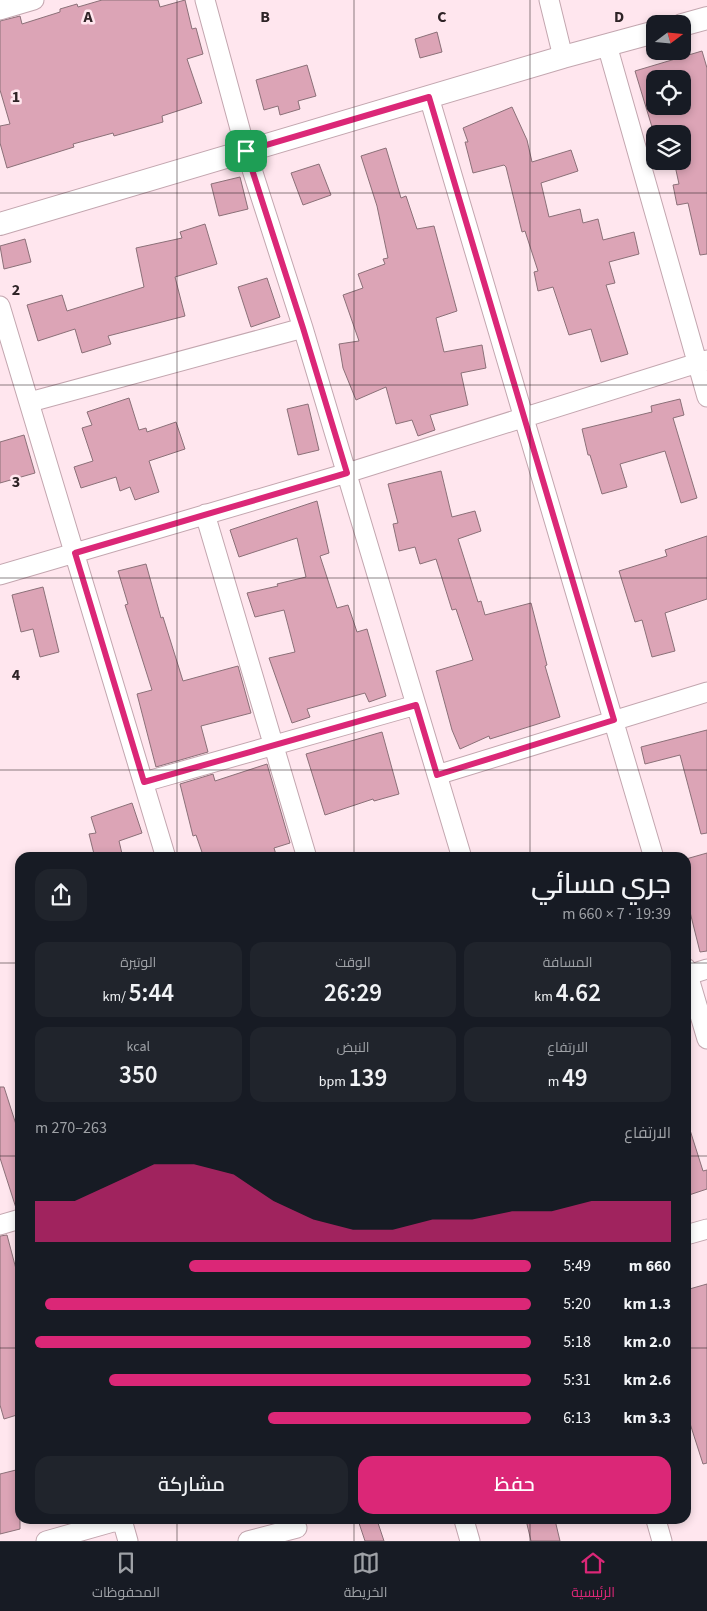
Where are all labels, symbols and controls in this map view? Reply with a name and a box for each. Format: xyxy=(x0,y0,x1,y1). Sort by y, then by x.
text: A xyxy=(82,6,93,28)
text: B xyxy=(260,6,270,28)
text: C xyxy=(437,6,447,28)
text: D xyxy=(614,6,624,28)
north arrow xyxy=(646,15,691,60)
map controls xyxy=(646,15,691,170)
button: locate xyxy=(646,70,691,115)
text: 1 xyxy=(12,86,20,108)
button: layers xyxy=(646,125,691,170)
pin xyxy=(225,130,267,172)
icon: arrive xyxy=(232,137,260,165)
text: 2 xyxy=(12,279,20,301)
text: 3 xyxy=(12,471,20,493)
text: 4 xyxy=(12,664,21,686)
text: جري مسائي xyxy=(531,864,671,904)
button: share xyxy=(35,869,87,921)
text: 19:39 · 7 × 660 m xyxy=(562,903,671,925)
text: الوتيرة xyxy=(120,953,156,973)
text: الوقت xyxy=(335,953,371,973)
text: المسافة xyxy=(543,953,593,973)
text: 5:44 xyxy=(129,975,174,1011)
text: 26:29 xyxy=(324,975,382,1011)
text: 4.62 xyxy=(556,975,601,1011)
text: /km xyxy=(103,987,129,1007)
text: km xyxy=(534,987,556,1007)
text: kcal xyxy=(127,1037,150,1057)
text: النبض xyxy=(337,1038,370,1058)
text: الارتفاع xyxy=(547,1038,588,1058)
text: 350 xyxy=(119,1057,158,1093)
text: 139 xyxy=(349,1060,387,1096)
text: 49 xyxy=(562,1060,588,1096)
text: bpm xyxy=(319,1072,349,1092)
text: m xyxy=(548,1072,562,1092)
text: 263–270 m xyxy=(35,1117,107,1139)
text: الارتفاع xyxy=(624,1122,671,1144)
text: 5:49 xyxy=(563,1255,591,1277)
text: 660 m xyxy=(629,1255,671,1277)
text: 5:20 xyxy=(563,1293,591,1315)
text: 1.3 km xyxy=(624,1293,671,1315)
text: 5:18 xyxy=(563,1331,591,1353)
text: 2.0 km xyxy=(624,1331,671,1353)
text: 5:31 xyxy=(563,1369,591,1391)
text: 2.6 km xyxy=(624,1369,671,1391)
text: 6:13 xyxy=(563,1407,591,1429)
text: 3.3 km xyxy=(624,1407,671,1429)
button: مشاركة xyxy=(35,1456,348,1514)
button: حفظ xyxy=(358,1456,671,1514)
tab: المحفوظات xyxy=(92,1549,160,1605)
tab: الخريطة xyxy=(344,1549,387,1605)
tab: الرئيسية xyxy=(571,1549,615,1605)

